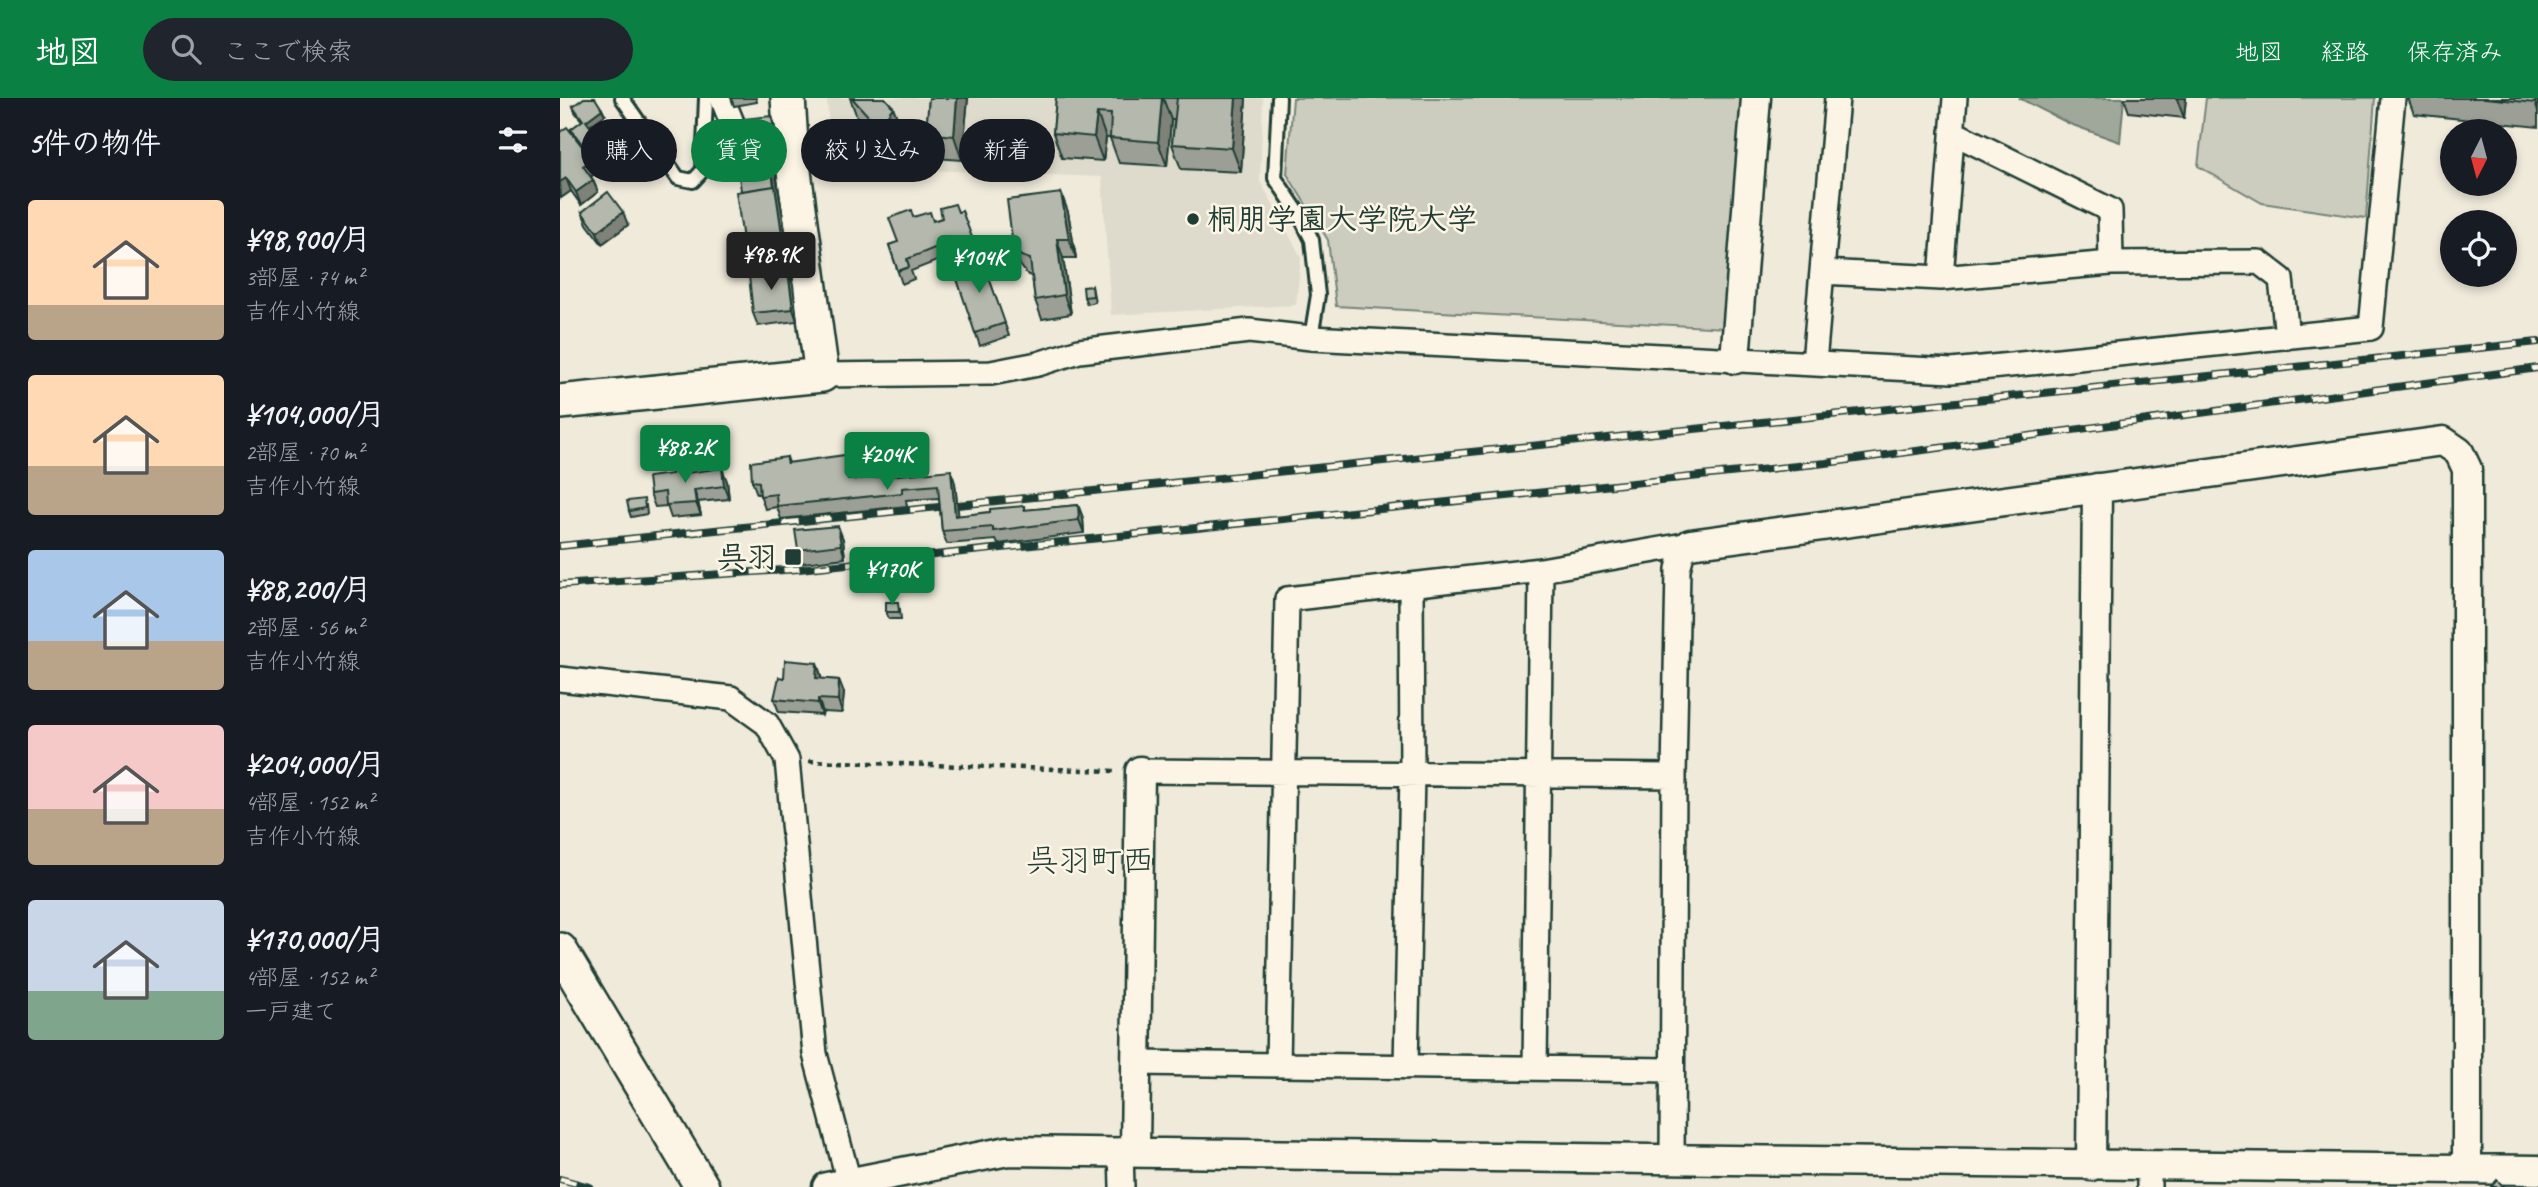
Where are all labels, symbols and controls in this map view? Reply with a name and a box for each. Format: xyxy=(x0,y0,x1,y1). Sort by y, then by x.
search box xyxy=(143,18,633,81)
icon: search xyxy=(167,30,205,68)
text: 地図 xyxy=(35,31,101,73)
text: ここで検索 xyxy=(223,35,353,68)
text: 地図 xyxy=(2235,37,2283,67)
text: 経路 xyxy=(2321,37,2369,67)
text: 保存済み xyxy=(2407,37,2503,67)
chip: 購入 xyxy=(581,119,677,182)
chip: 賃貸 xyxy=(691,119,787,182)
chip: 絞り込み xyxy=(801,119,945,182)
chip: 新着 xyxy=(959,119,1055,182)
north arrow xyxy=(2440,119,2516,196)
map controls xyxy=(2440,119,2517,287)
icon: filters xyxy=(494,121,532,159)
text: 5件の物件 xyxy=(28,124,161,162)
place label: 桐朋学園大学院大学 xyxy=(1207,200,1477,238)
button: locate xyxy=(2440,210,2517,287)
marker: 桐朋学園大学院大学 xyxy=(1185,211,1201,227)
text: ¥98,900/月 xyxy=(245,220,371,258)
icon: home xyxy=(84,228,168,312)
pin: ¥98.9K xyxy=(714,232,828,292)
pin: ¥104K xyxy=(930,236,1028,295)
text: ¥98.9K xyxy=(742,240,800,269)
text: ¥104K xyxy=(952,243,1006,272)
text: 3部屋 · 74 m² xyxy=(245,263,363,292)
text: 吉作小竹線 xyxy=(245,297,360,326)
text: ¥104,000/月 xyxy=(245,395,385,433)
icon: home xyxy=(84,403,168,487)
pin: ¥88.2K xyxy=(628,426,742,485)
pin: ¥204K xyxy=(838,432,936,492)
text: ¥88.2K xyxy=(656,433,714,462)
text: 2部屋 · 70 m² xyxy=(245,438,363,467)
text: ¥204K xyxy=(860,440,914,469)
text: 吉作小竹線 xyxy=(245,472,360,501)
place label: 呉羽 xyxy=(717,538,777,576)
marker: 呉羽 xyxy=(783,547,803,567)
pin: ¥170K xyxy=(843,547,941,607)
text: ¥170K xyxy=(866,555,919,584)
text: ¥88,200/月 xyxy=(245,570,372,608)
icon: home xyxy=(84,578,168,662)
text: 2部屋 · 56 m² xyxy=(245,613,363,642)
text: 吉作小竹線 xyxy=(245,647,360,676)
text: ¥204,000/月 xyxy=(245,745,385,783)
icon: home xyxy=(84,753,168,837)
text: 4部屋 · 152 m² xyxy=(245,788,374,817)
text: 吉作小竹線 xyxy=(245,822,360,851)
district label: 呉羽町西 xyxy=(1026,840,1154,881)
text: ¥170,000/月 xyxy=(245,920,385,958)
icon: home xyxy=(84,928,168,1012)
text: 4部屋 · 152 m² xyxy=(245,963,374,992)
text: 一戸建て xyxy=(245,997,337,1026)

